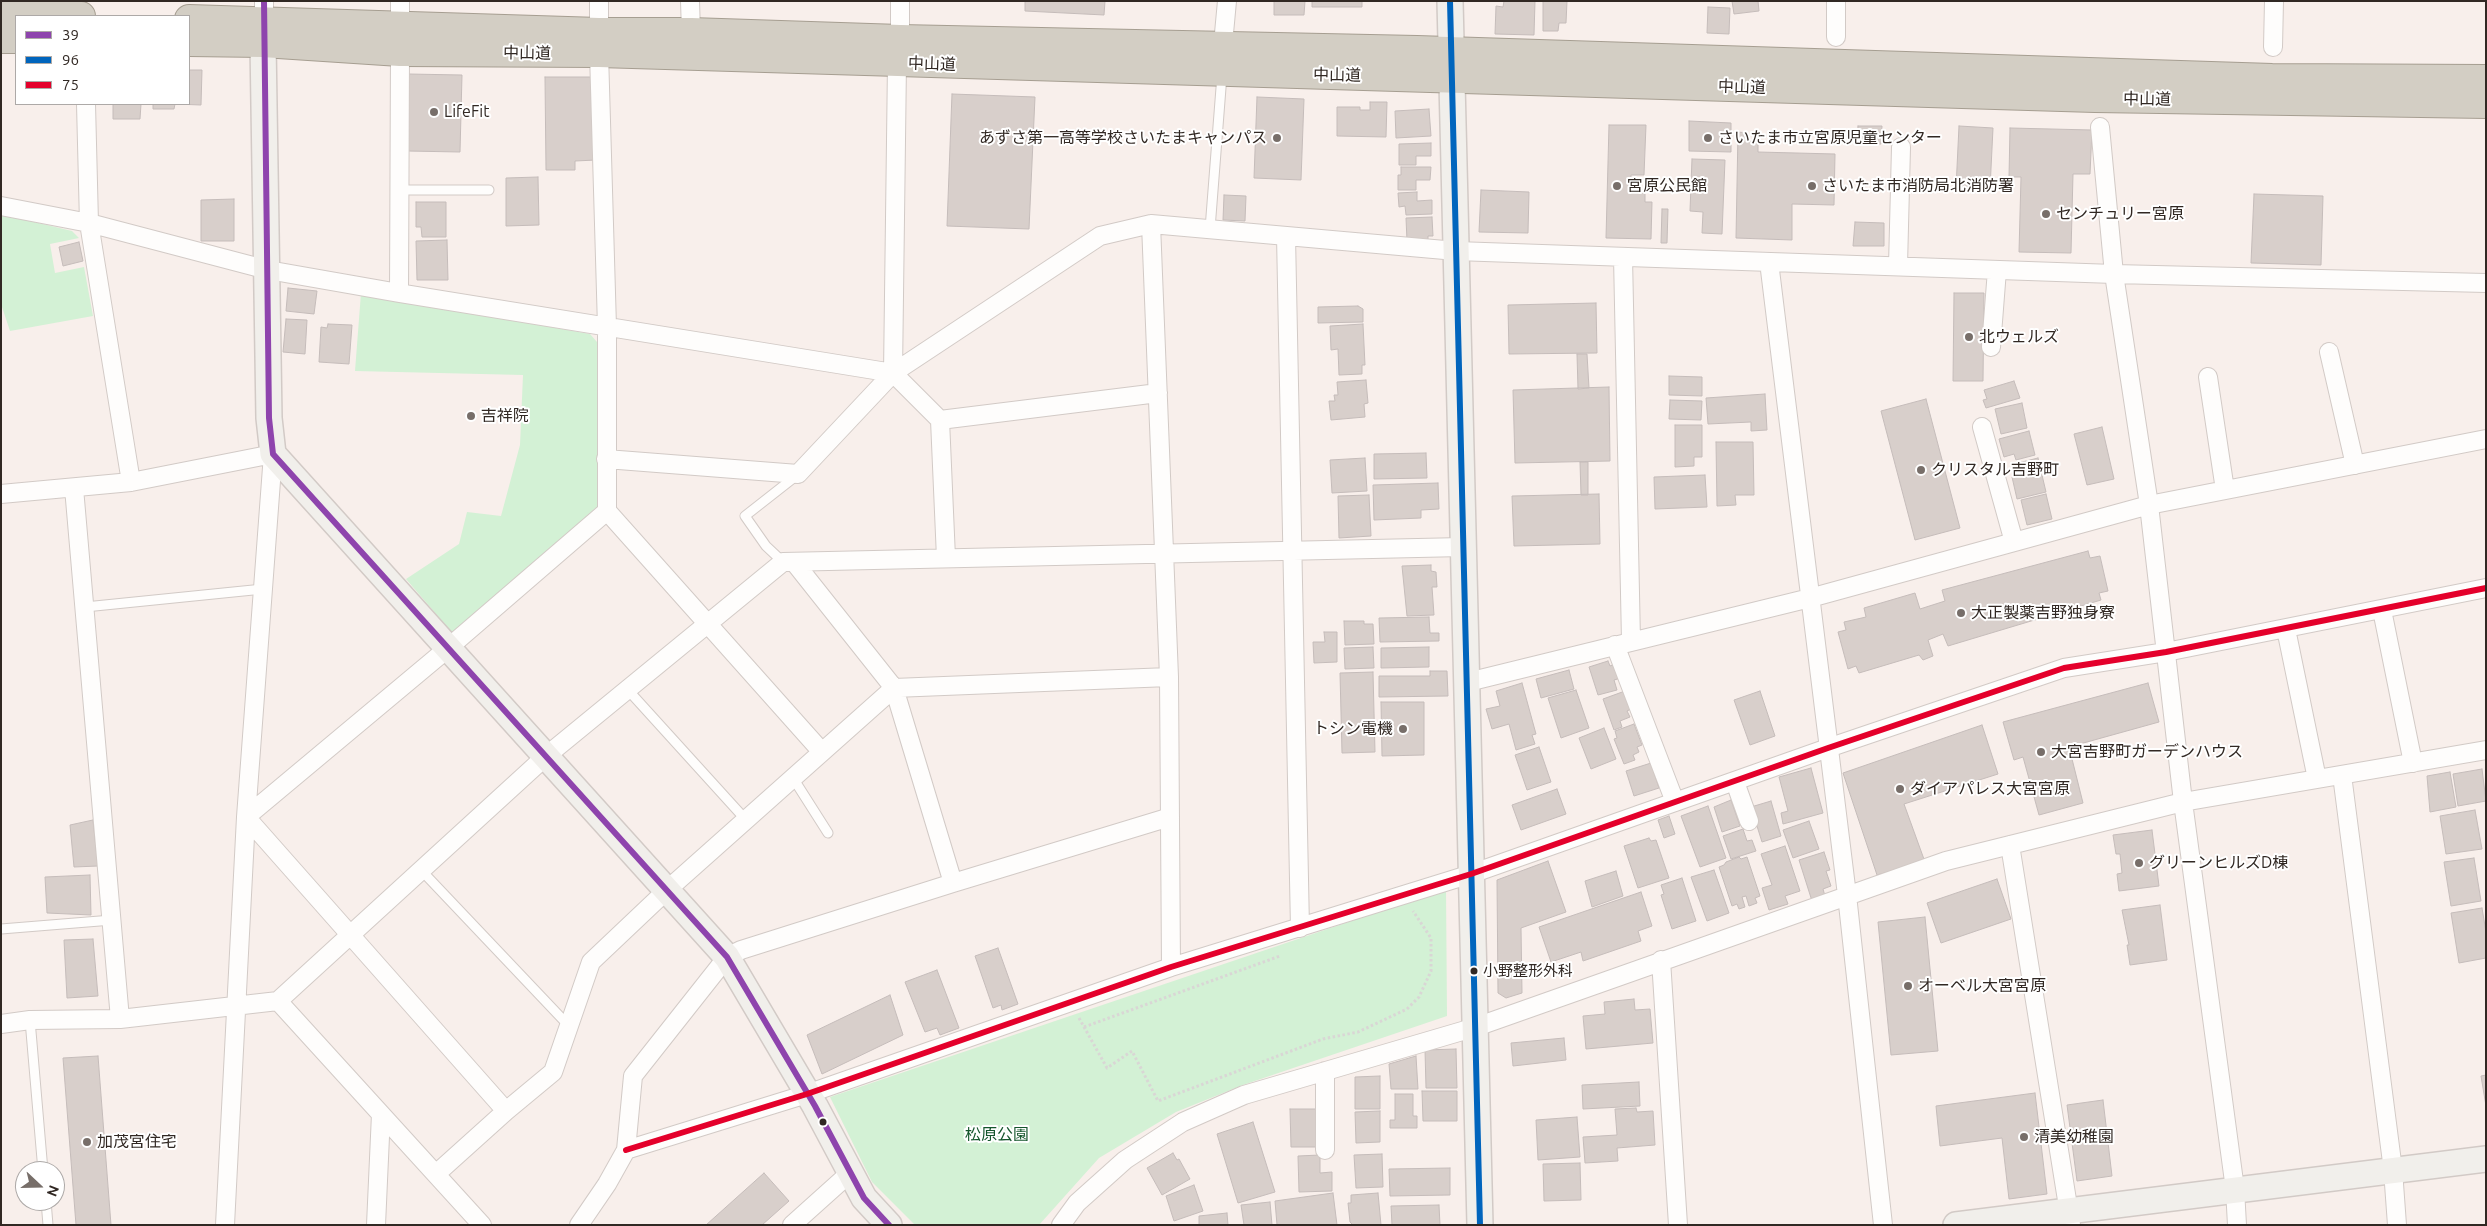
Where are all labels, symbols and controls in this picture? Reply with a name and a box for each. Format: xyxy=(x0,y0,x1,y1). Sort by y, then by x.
legend xyxy=(15,15,190,105)
text: 39 xyxy=(62,26,79,43)
street label: 中山道 xyxy=(503,43,551,63)
text: 96 xyxy=(62,51,79,68)
street label: 中山道 xyxy=(908,54,956,74)
street label: 中山道 xyxy=(1313,65,1361,85)
text: 75 xyxy=(62,76,79,93)
street label: 中山道 xyxy=(1718,77,1766,97)
street label: 中山道 xyxy=(2123,89,2171,109)
place label: LifeFit xyxy=(444,102,490,122)
marker: LifeFit xyxy=(428,106,440,118)
place label: あずさ第一高等学校さいたまキャンパス xyxy=(979,128,1267,148)
place label: さいたま市立宮原児童センター xyxy=(1718,128,1942,148)
marker: あずさ第一高等学校さいたまキャンパス xyxy=(1271,132,1283,144)
marker: さいたま市立宮原児童センター xyxy=(1702,132,1714,144)
place label: 宮原公民館 xyxy=(1627,176,1707,196)
place label: さいたま市消防局北消防署 xyxy=(1822,176,2014,196)
marker: 宮原公民館 xyxy=(1611,180,1623,192)
marker: さいたま市消防局北消防署 xyxy=(1806,180,1818,192)
place label: センチュリー宮原 xyxy=(2056,204,2184,224)
marker: センチュリー宮原 xyxy=(2040,208,2052,220)
place label: 北ウェルズ xyxy=(1979,327,2059,347)
marker: 北ウェルズ xyxy=(1963,331,1975,343)
place label: 吉祥院 xyxy=(481,406,529,426)
marker: 吉祥院 xyxy=(465,410,477,422)
place label: クリスタル吉野町 xyxy=(1931,460,2059,480)
marker: クリスタル吉野町 xyxy=(1915,464,1927,476)
place label: 大正製薬吉野独身寮 xyxy=(1971,603,2115,623)
marker: 大正製薬吉野独身寮 xyxy=(1955,607,1967,619)
place label: トシン電機 xyxy=(1313,719,1393,739)
marker: トシン電機 xyxy=(1397,723,1409,735)
place label: 大宮吉野町ガーデンハウス xyxy=(2051,742,2243,762)
marker: 大宮吉野町ガーデンハウス xyxy=(2035,746,2047,758)
place label: ダイアパレス大宮宮原 xyxy=(1910,779,2070,799)
marker: ダイアパレス大宮宮原 xyxy=(1894,783,1906,795)
place label: グリーンヒルズD棟 xyxy=(2149,853,2288,873)
marker: グリーンヒルズD棟 xyxy=(2133,857,2145,869)
place label: 小野整形外科 xyxy=(1483,962,1573,980)
marker: 小野整形外科 xyxy=(1469,966,1479,976)
place label: オーベル大宮宮原 xyxy=(1918,976,2046,996)
marker: オーベル大宮宮原 xyxy=(1902,980,1914,992)
unlabelled marker xyxy=(818,1117,828,1127)
park label: 松原公園 xyxy=(965,1125,1029,1145)
place label: 清美幼稚園 xyxy=(2034,1127,2114,1147)
marker: 清美幼稚園 xyxy=(2018,1131,2030,1143)
place label: 加茂宮住宅 xyxy=(97,1132,177,1152)
marker: 加茂宮住宅 xyxy=(81,1136,93,1148)
north arrow xyxy=(15,1161,65,1211)
text: N xyxy=(44,1183,62,1199)

